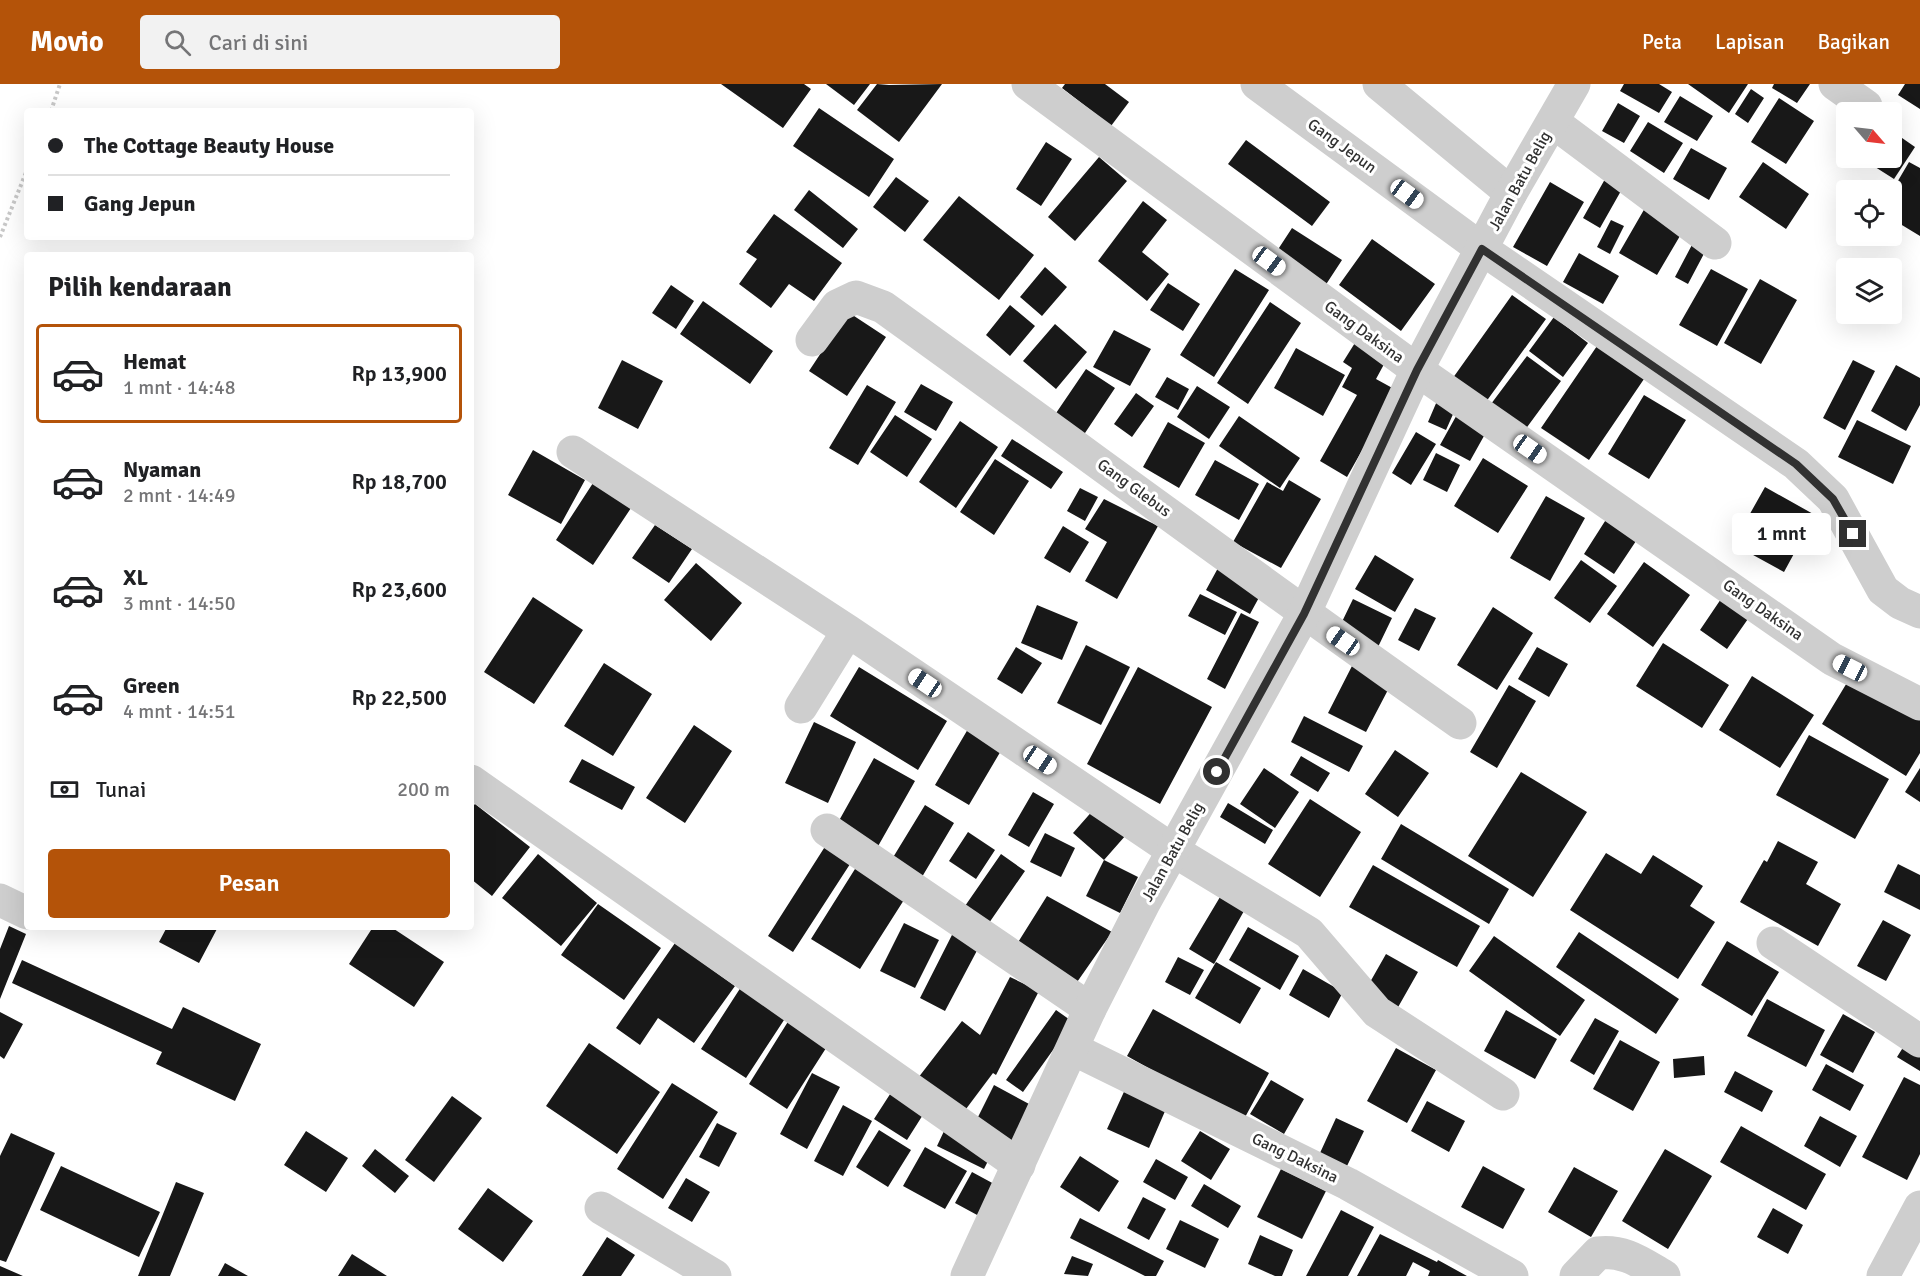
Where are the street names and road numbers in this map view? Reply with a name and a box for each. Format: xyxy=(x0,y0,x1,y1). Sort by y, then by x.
street label: Gang Jepun xyxy=(1304,114,1380,178)
street label: Jalan Batu Belig xyxy=(1484,128,1556,234)
street label: Gang Daksina xyxy=(1320,296,1408,368)
street label: Gang Glebus xyxy=(1093,455,1175,521)
street label: Gang Daksina xyxy=(1719,575,1807,645)
street label: Jalan Batu Belig xyxy=(1137,799,1209,905)
street label: Gang Daksina xyxy=(1249,1128,1341,1188)

